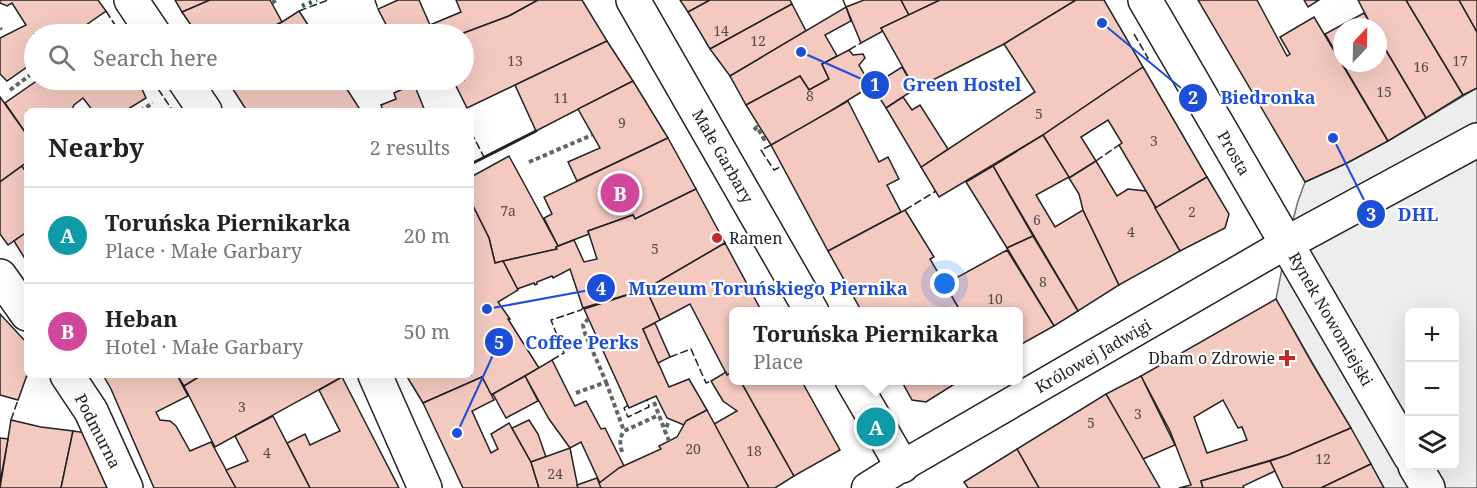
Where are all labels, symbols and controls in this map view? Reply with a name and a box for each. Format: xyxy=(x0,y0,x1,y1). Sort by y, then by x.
north arrow xyxy=(1333,18,1387,72)
house number: 14 xyxy=(713,21,729,40)
search box xyxy=(24,24,474,90)
house number: 12 xyxy=(750,31,766,50)
icon: search xyxy=(45,41,78,74)
text: Search here xyxy=(93,42,218,72)
house number: 13 xyxy=(507,51,523,70)
house number: 17 xyxy=(1452,51,1468,70)
house number: 16 xyxy=(1413,57,1429,76)
callout: Green Hostel xyxy=(860,67,1033,103)
text: 1 xyxy=(870,72,880,96)
text: Green Hostel xyxy=(903,72,1022,96)
callout: Biedronka xyxy=(1178,80,1327,116)
house number: 15 xyxy=(1376,82,1392,101)
text: 2 xyxy=(1188,85,1198,109)
text: Biedronka xyxy=(1220,85,1316,109)
house number: 8 xyxy=(806,86,814,105)
house number: 11 xyxy=(553,88,569,107)
house number: 5 xyxy=(1035,104,1043,123)
street label: Małe Garbary xyxy=(687,105,759,208)
house number: 9 xyxy=(618,113,626,132)
street label: Prosta xyxy=(1212,127,1256,179)
text: Nearby xyxy=(48,129,144,165)
house number: 3 xyxy=(1150,131,1158,150)
text: 2 results xyxy=(370,134,450,161)
pin: B xyxy=(600,170,640,216)
callout: DHL xyxy=(1356,196,1450,232)
house number: 7a xyxy=(500,201,516,220)
house number: 2 xyxy=(1188,202,1196,221)
text: 3 xyxy=(1366,202,1376,226)
text: DHL xyxy=(1398,202,1438,226)
text: Toruńska Piernikarka xyxy=(105,207,351,237)
house number: 6 xyxy=(1033,210,1041,229)
text: A xyxy=(60,222,75,249)
text: 20 m xyxy=(404,222,450,249)
house number: 4 xyxy=(1127,222,1135,241)
place label: Ramen xyxy=(729,227,783,249)
marker: Ramen xyxy=(710,231,724,245)
text: Place · Małe Garbary xyxy=(105,237,302,264)
house number: 5 xyxy=(651,239,659,258)
street label: Rynek Nowomiejski xyxy=(1284,248,1378,390)
your location xyxy=(930,269,959,298)
callout: Muzeum Toruńskiego Piernika xyxy=(586,270,919,306)
house number: 8 xyxy=(1039,272,1047,291)
text: 4 xyxy=(596,276,606,300)
text: Muzeum Toruńskiego Piernika xyxy=(628,276,908,300)
house number: 10 xyxy=(987,289,1003,308)
text: Heban xyxy=(105,303,178,333)
popup xyxy=(729,307,1023,385)
map controls xyxy=(1405,308,1459,470)
button: + xyxy=(1405,308,1459,362)
street label: Królowej Jadwigi xyxy=(1031,314,1155,398)
text: B xyxy=(61,318,74,345)
text: 50 m xyxy=(404,318,450,345)
text: Toruńska Piernikarka xyxy=(753,318,999,348)
callout: Coffee Perks xyxy=(484,324,651,360)
text: 5 xyxy=(494,330,504,354)
text: Coffee Perks xyxy=(525,330,639,354)
text: Hotel · Małe Garbary xyxy=(105,333,303,360)
place label: Dbam o Zdrowie xyxy=(1148,347,1275,369)
text: Place xyxy=(753,348,803,375)
marker: Dbam o Zdrowie xyxy=(1280,351,1294,365)
button: − xyxy=(1405,362,1459,416)
street label: Podmurna xyxy=(70,390,126,472)
house number: 3 xyxy=(238,397,246,416)
pin: A xyxy=(856,404,896,450)
house number: 3 xyxy=(1134,404,1142,423)
house number: 5 xyxy=(1087,413,1095,432)
button: layers xyxy=(1405,416,1459,470)
house number: 20 xyxy=(685,439,701,458)
house number: 18 xyxy=(746,441,762,460)
house number: 4 xyxy=(263,443,271,462)
house number: 12 xyxy=(1315,449,1331,468)
house number: 24 xyxy=(547,464,563,483)

